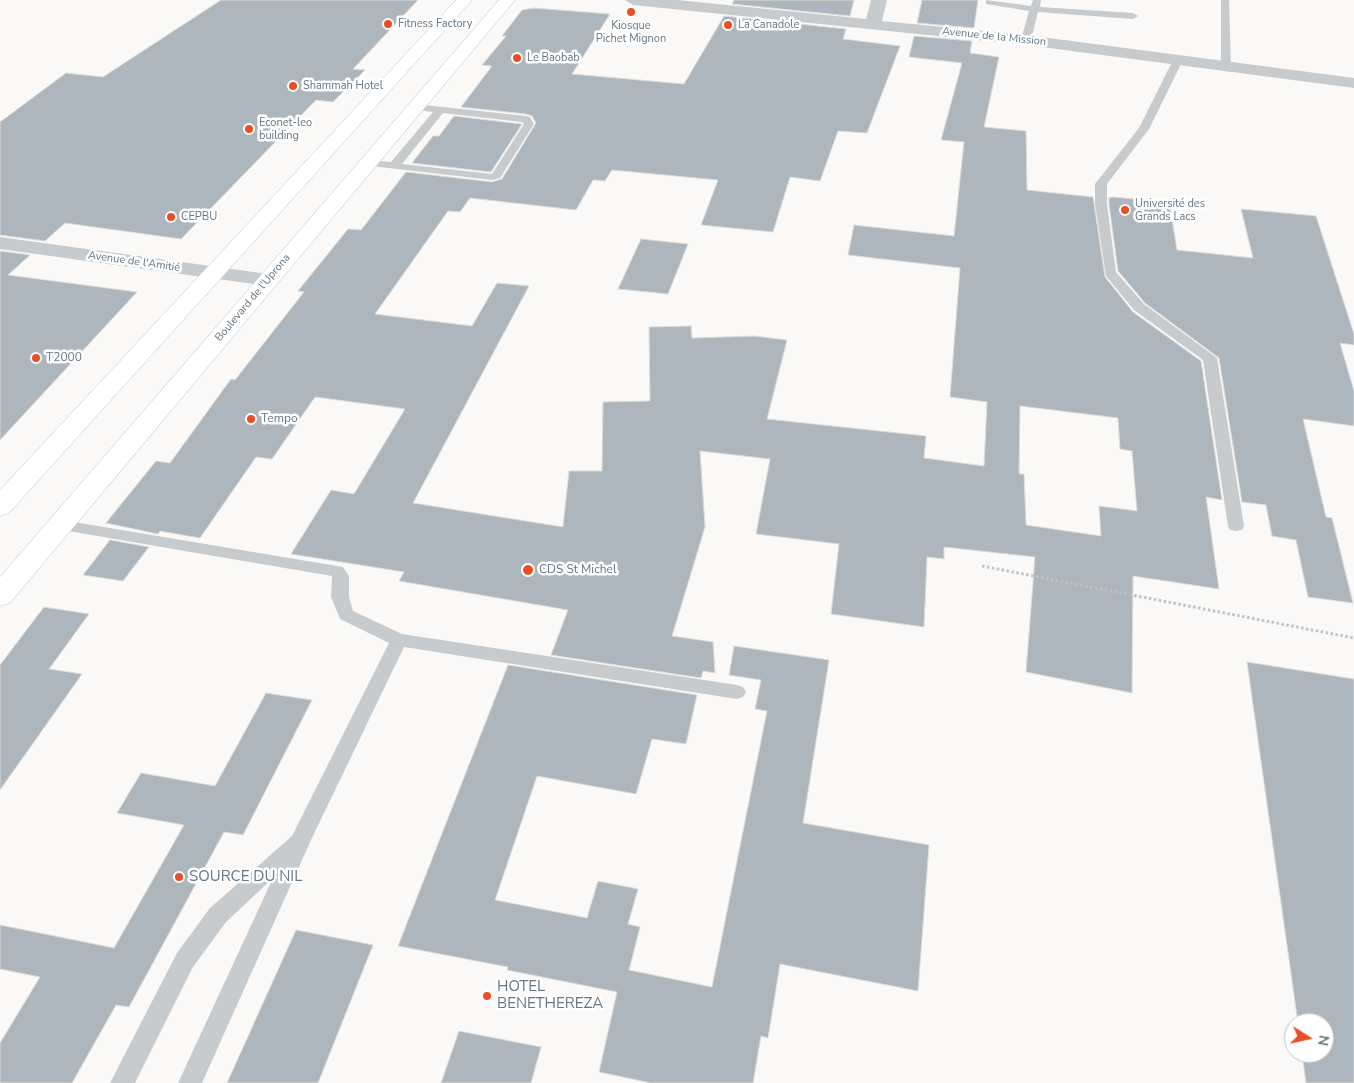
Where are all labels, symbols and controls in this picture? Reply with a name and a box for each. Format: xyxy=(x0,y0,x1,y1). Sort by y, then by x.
marker: Kiosque Pichet Mignon xyxy=(625,6,637,18)
place label: Fitness Factory xyxy=(398,17,473,31)
marker: Fitness Factory xyxy=(382,18,394,30)
place label: La Canadole xyxy=(738,18,799,32)
place label: Kiosque Pichet Mignon xyxy=(596,19,666,45)
marker: La Canadole xyxy=(722,19,734,31)
street label: Avenue de la Mission xyxy=(941,25,1047,49)
place label: Le Baobab xyxy=(527,51,580,65)
marker: Le Baobab xyxy=(511,52,523,64)
place label: Shammah Hotel xyxy=(303,79,383,93)
marker: Shammah Hotel xyxy=(287,80,299,92)
place label: Econet-leo building xyxy=(259,116,312,142)
marker: Econet-leo building xyxy=(243,123,255,135)
place label: Université des Grands Lacs xyxy=(1135,197,1205,223)
marker: Université des Grands Lacs xyxy=(1119,204,1131,216)
place label: CEPBU xyxy=(181,210,217,224)
marker: CEPBU xyxy=(165,211,177,223)
street label: Avenue de l'Amitié xyxy=(87,249,181,275)
street label: Boulevard de l'Uprona xyxy=(213,252,293,344)
place label: T2000 xyxy=(46,351,82,365)
marker: T2000 xyxy=(30,352,42,364)
place label: Tempo xyxy=(261,412,298,426)
marker: Tempo xyxy=(245,413,257,425)
marker: CDS St Michel xyxy=(521,563,535,577)
place label: CDS St Michel xyxy=(539,563,616,577)
place label: SOURCE DU NIL xyxy=(189,868,302,886)
marker: SOURCE DU NIL xyxy=(173,871,185,883)
place label: HOTEL BENETHEREZA xyxy=(497,978,603,1013)
marker: HOTEL BENETHEREZA xyxy=(481,990,493,1002)
north arrow xyxy=(1284,1013,1334,1063)
text: N xyxy=(1313,1034,1334,1047)

